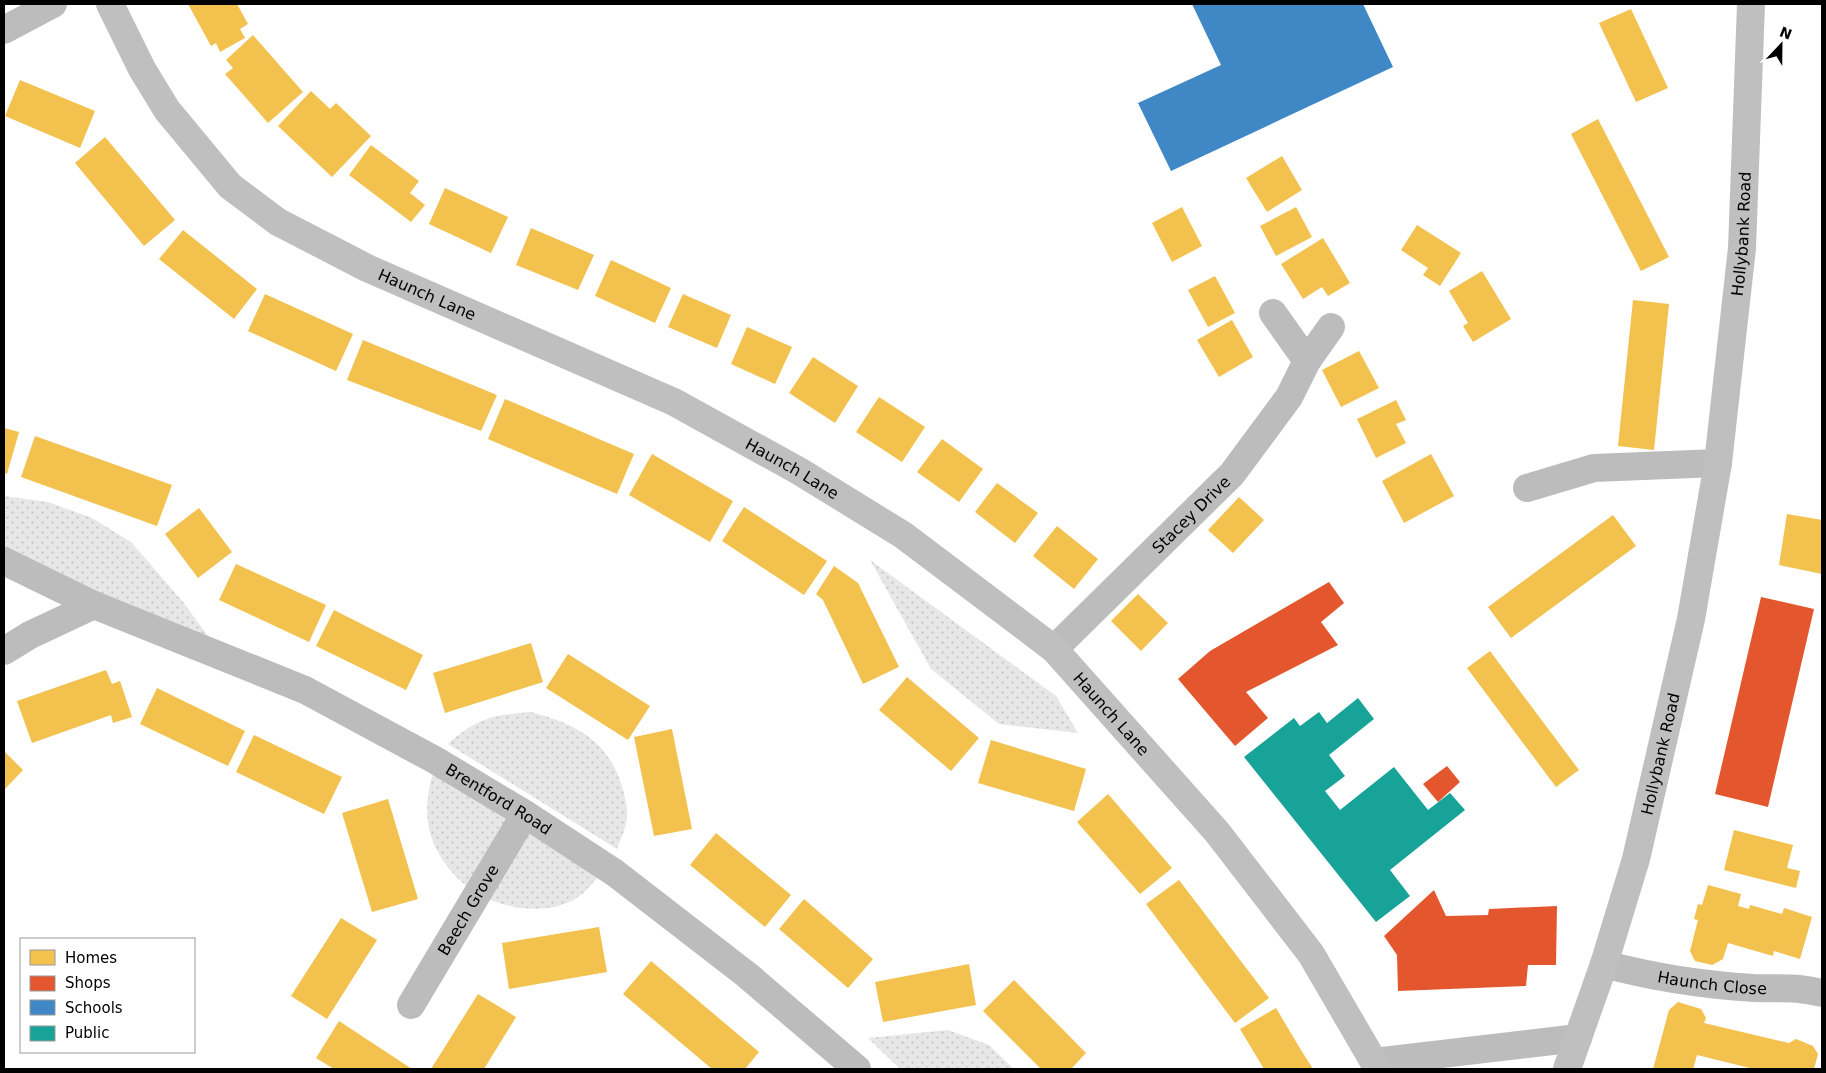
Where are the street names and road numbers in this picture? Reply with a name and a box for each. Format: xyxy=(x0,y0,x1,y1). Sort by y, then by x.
street label: Hollybank Road xyxy=(1728,171,1755,297)
street label: Haunch Lane xyxy=(375,265,479,324)
street label: Haunch Lane xyxy=(742,434,842,503)
street label: Stacey Drive xyxy=(1148,472,1234,557)
street label: Haunch Lane xyxy=(1069,668,1153,759)
street label: Hollybank Road xyxy=(1637,691,1684,817)
street label: Brentford Road xyxy=(442,760,555,839)
street label: Beech Grove xyxy=(434,861,503,959)
street label: Haunch Close xyxy=(1656,967,1767,998)

